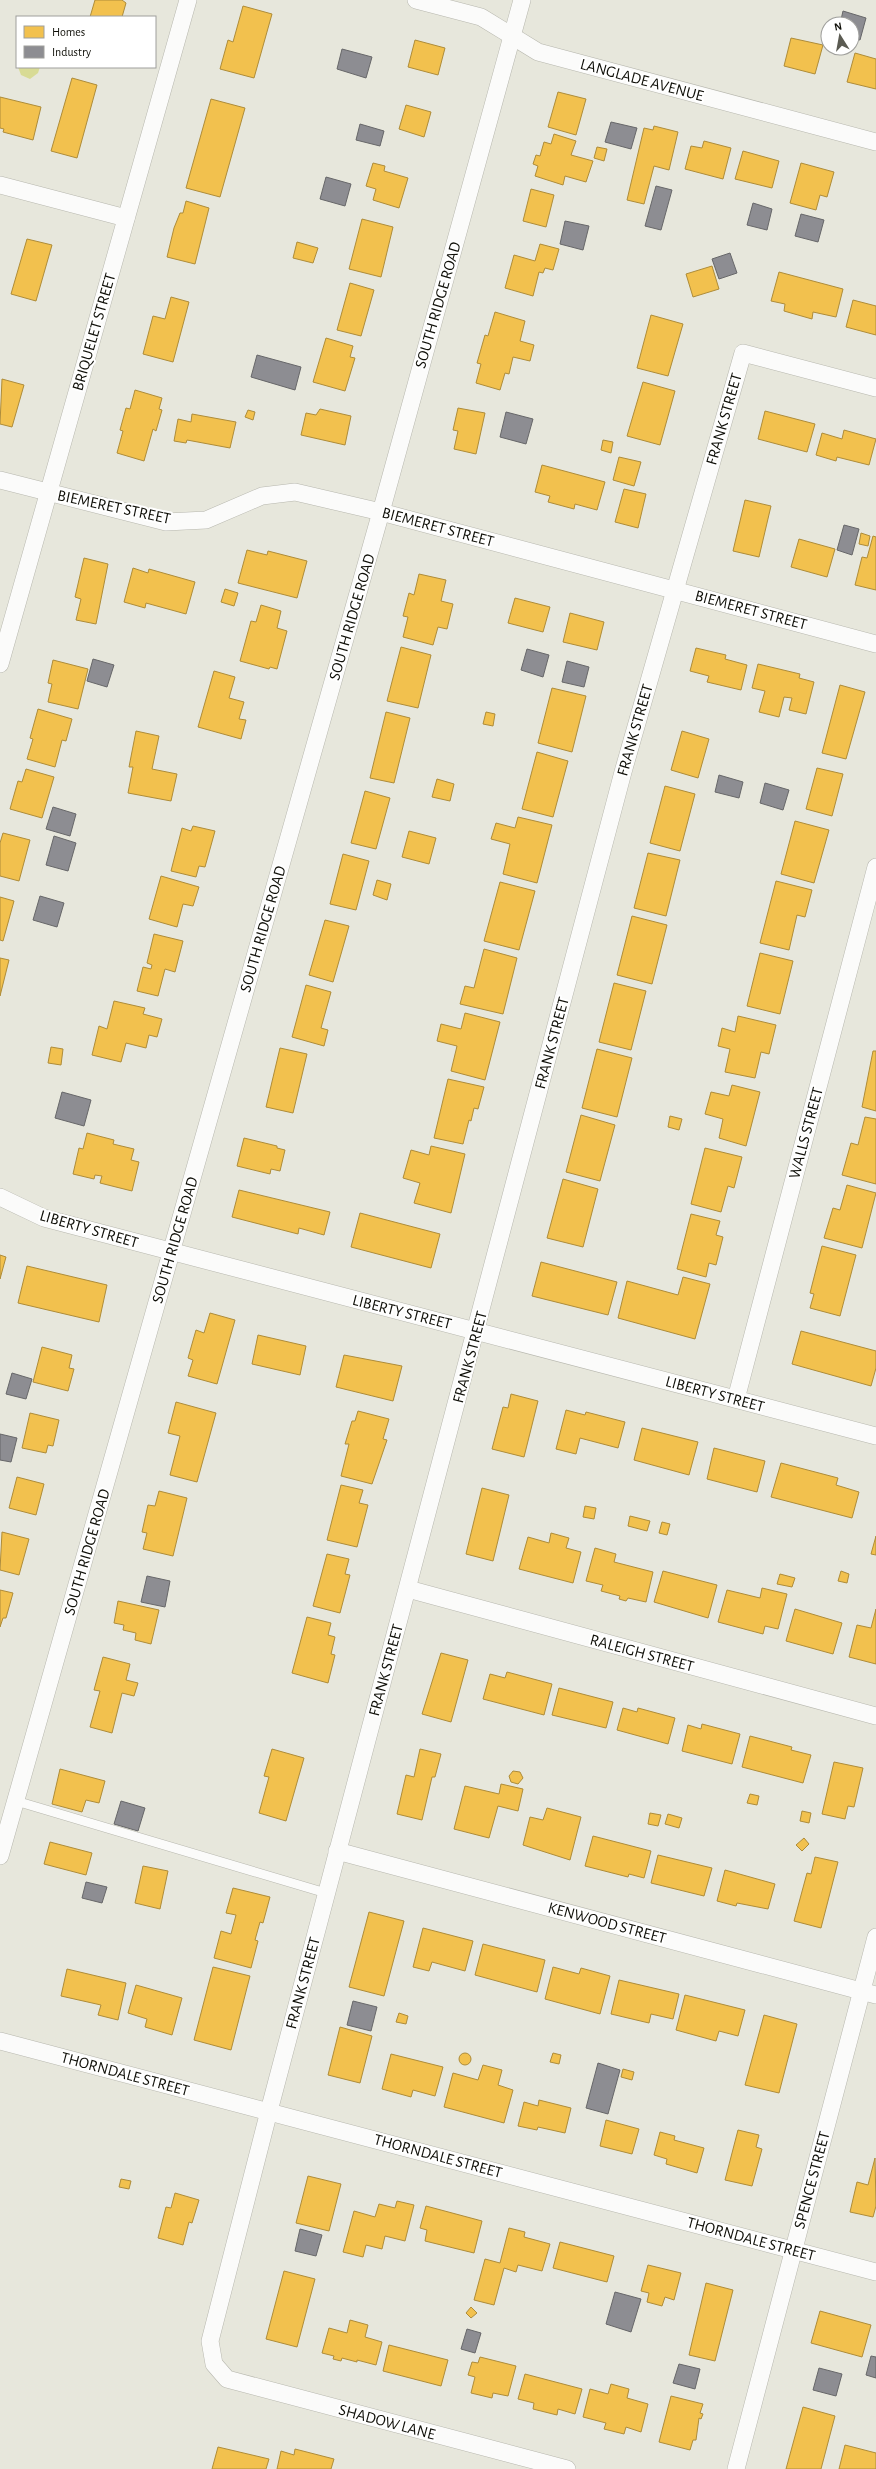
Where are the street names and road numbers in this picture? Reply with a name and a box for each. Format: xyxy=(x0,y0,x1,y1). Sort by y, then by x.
street label: LANGLADE AVENUE xyxy=(579,56,706,104)
street label: SOUTH RIDGE ROAD xyxy=(412,240,464,370)
street label: BRIQUELET STREET xyxy=(70,271,119,393)
street label: FRANK STREET xyxy=(703,371,745,467)
street label: BIEMERET STREET xyxy=(56,487,172,527)
street label: BIEMERET STREET xyxy=(380,504,496,550)
street label: SOUTH RIDGE ROAD xyxy=(326,552,378,682)
street label: BIEMERET STREET xyxy=(693,587,809,633)
street label: FRANK STREET xyxy=(614,682,656,778)
street label: SOUTH RIDGE ROAD xyxy=(237,864,289,994)
street label: FRANK STREET xyxy=(532,995,572,1091)
street label: WALLS STREET xyxy=(786,1085,826,1180)
street label: SOUTH RIDGE ROAD xyxy=(149,1175,201,1305)
street label: LIBERTY STREET xyxy=(38,1207,140,1251)
street label: LIBERTY STREET xyxy=(351,1292,453,1332)
street label: FRANK STREET xyxy=(450,1309,490,1405)
street label: LIBERTY STREET xyxy=(664,1373,766,1415)
street label: SOUTH RIDGE ROAD xyxy=(61,1487,113,1617)
street label: FRANK STREET xyxy=(366,1622,406,1718)
street label: RALEIGH STREET xyxy=(588,1631,696,1675)
street label: KENWOOD STREET xyxy=(546,1900,668,1947)
street label: FRANK STREET xyxy=(283,1935,323,2031)
street label: THORNDALE STREET xyxy=(59,2049,191,2099)
street label: SPENCE STREET xyxy=(791,2129,833,2230)
street label: THORNDALE STREET xyxy=(372,2131,504,2181)
street label: THORNDALE STREET xyxy=(685,2214,817,2264)
street label: SHADOW LANE xyxy=(337,2401,437,2443)

